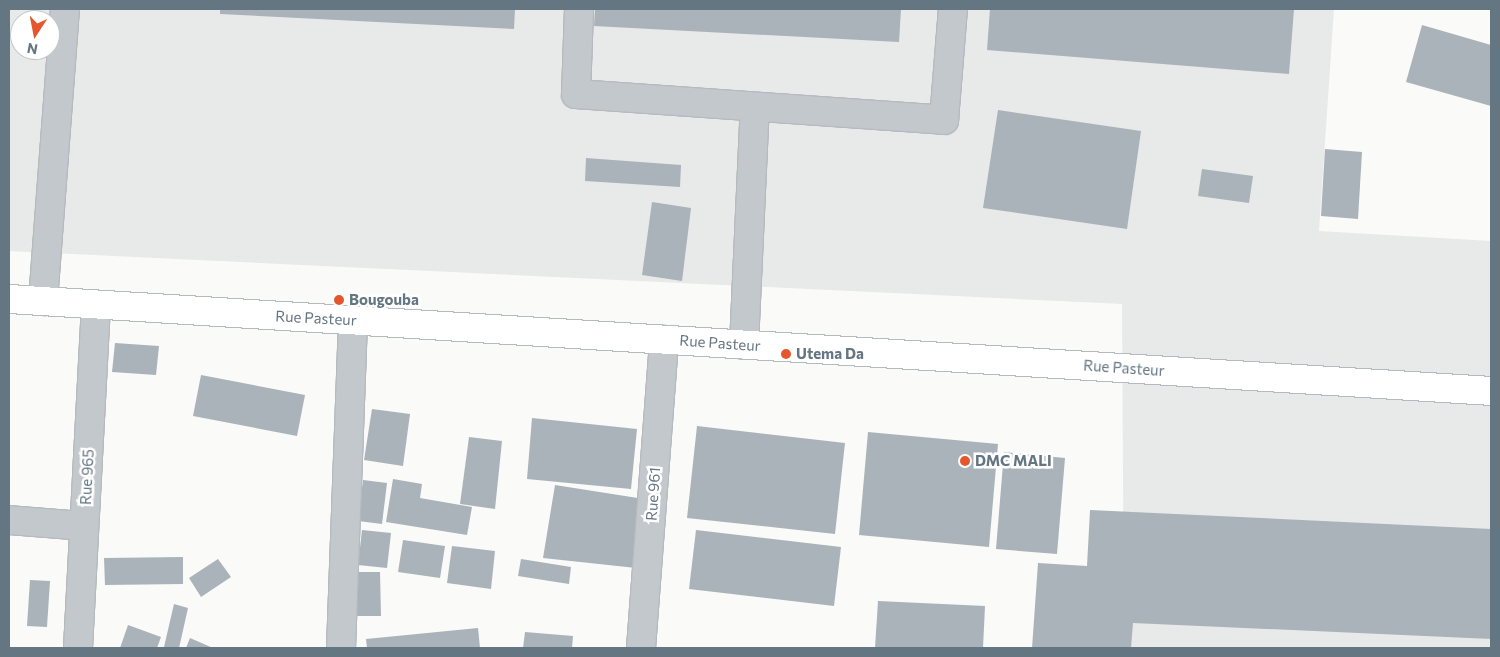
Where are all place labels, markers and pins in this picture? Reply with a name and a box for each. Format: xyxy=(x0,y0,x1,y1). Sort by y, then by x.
place label: Bougouba xyxy=(349,291,419,309)
marker: Bougouba xyxy=(333,294,345,306)
place label: Utema Da xyxy=(796,345,864,363)
marker: Utema Da xyxy=(780,348,792,360)
place label: DMC MALI xyxy=(975,452,1052,470)
marker: DMC MALI xyxy=(959,455,971,467)

